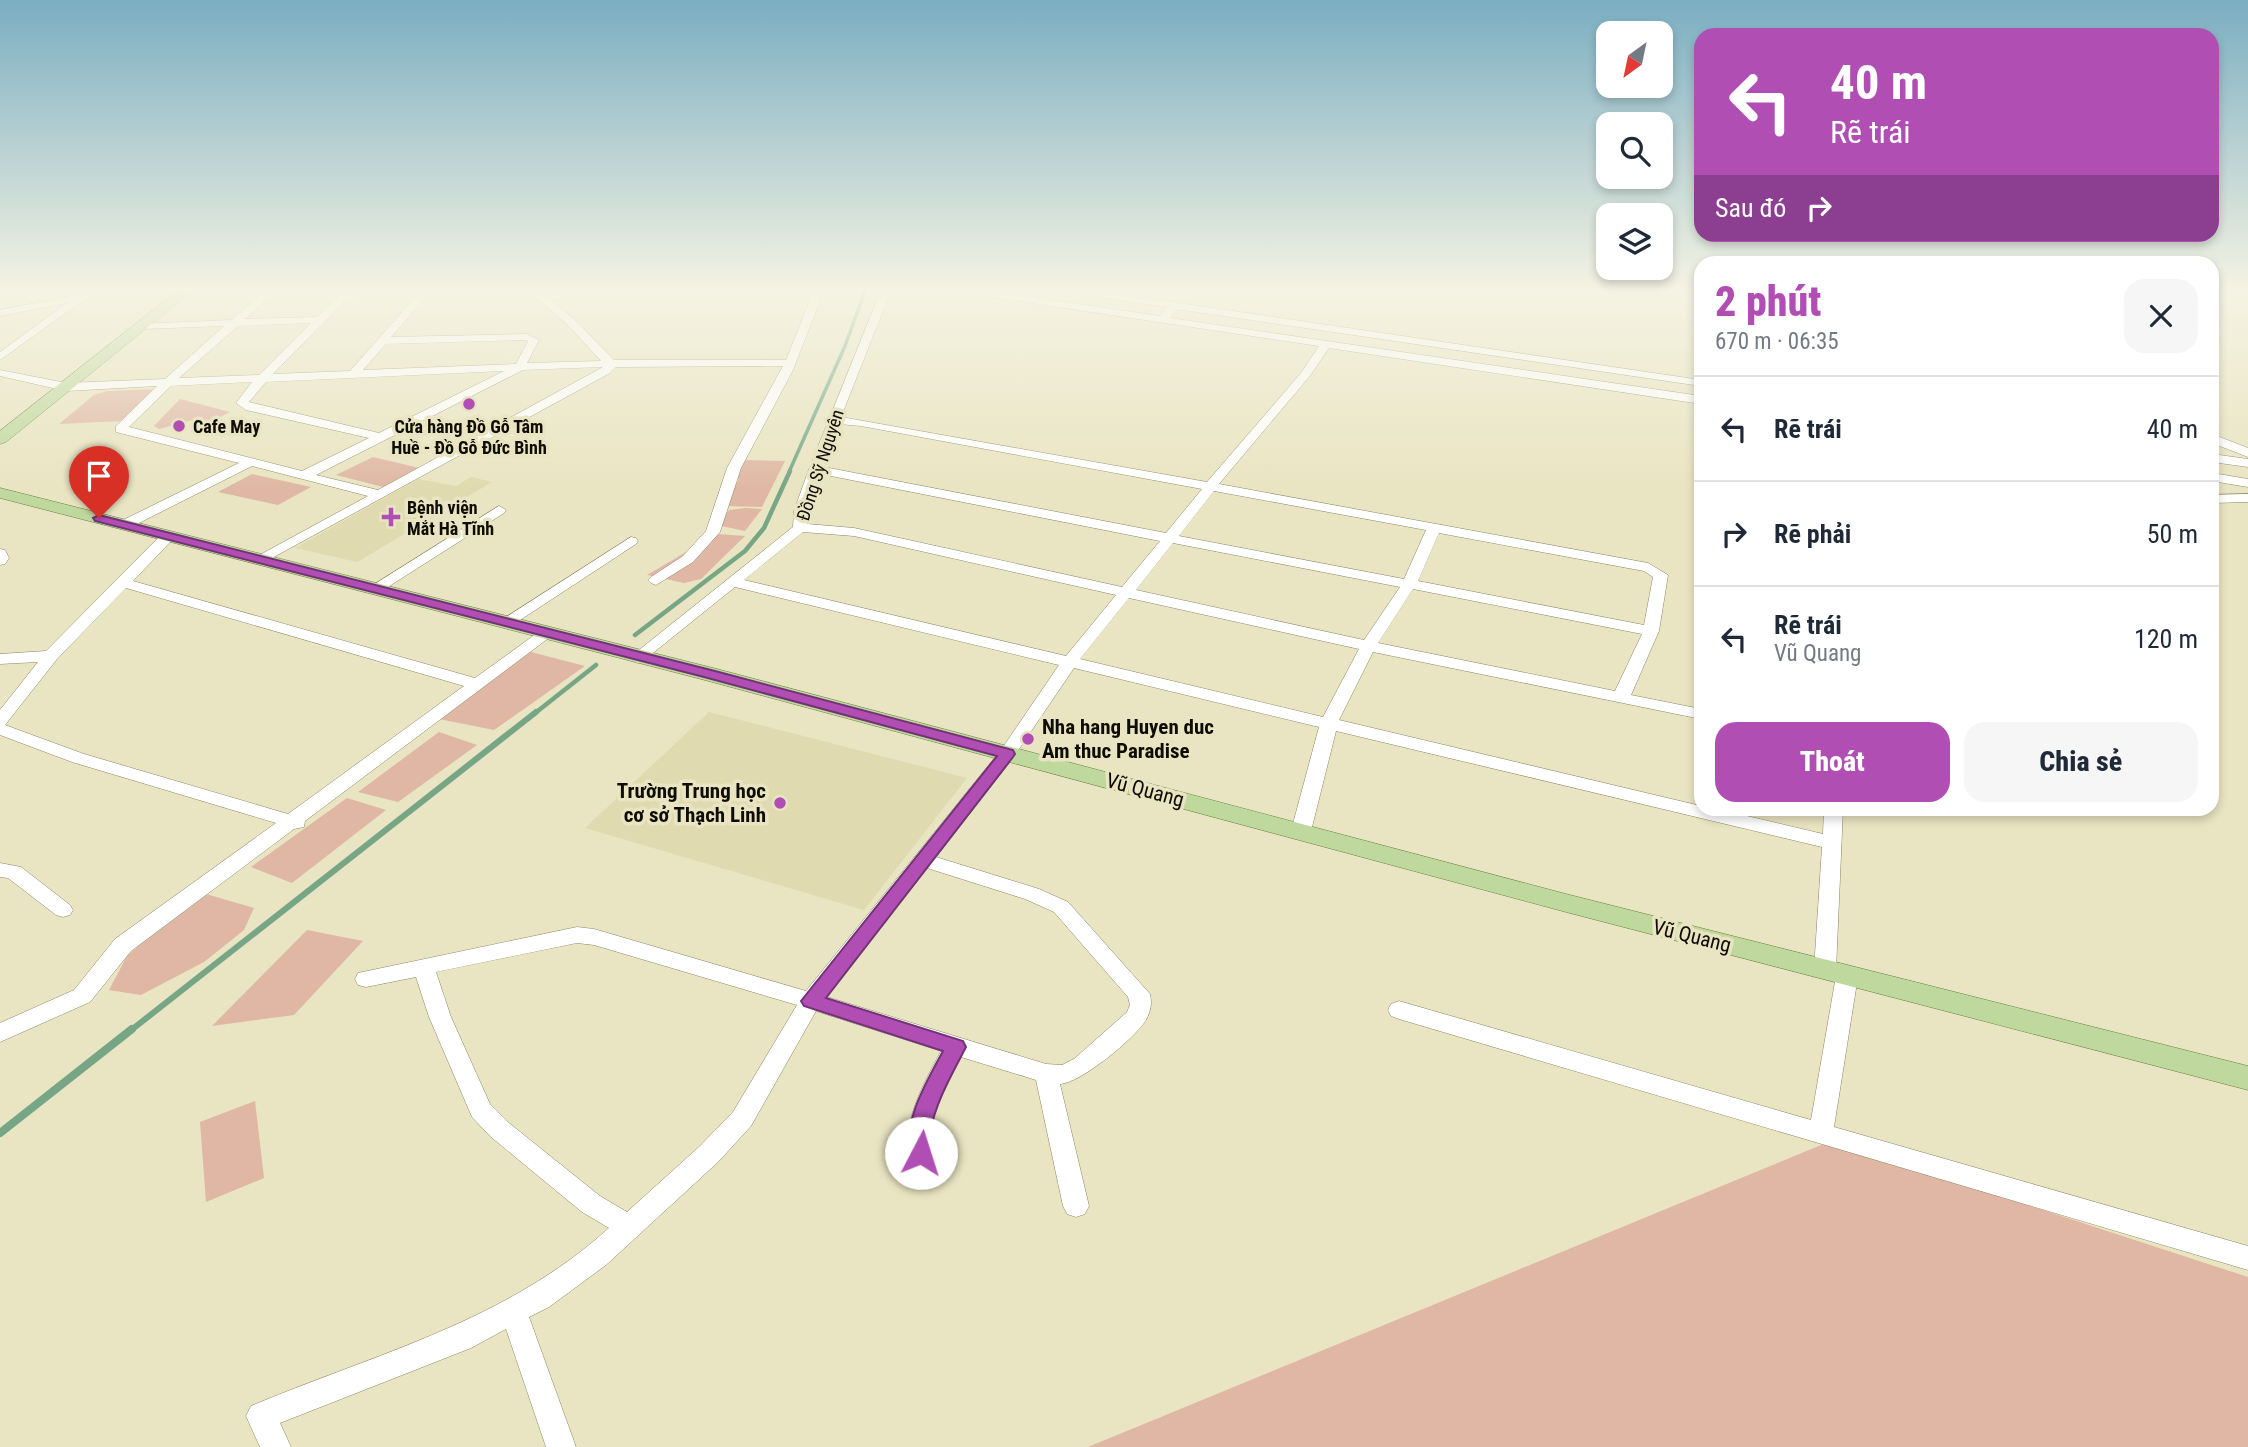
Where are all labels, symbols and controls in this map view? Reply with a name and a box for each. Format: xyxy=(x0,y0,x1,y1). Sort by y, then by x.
north arrow xyxy=(1596,21,1673,98)
map controls xyxy=(1596,21,1673,280)
text: 40 m xyxy=(1830,54,1927,111)
icon: left xyxy=(1715,56,1806,147)
button: search xyxy=(1596,112,1673,189)
text: Rẽ trái xyxy=(1830,113,1911,151)
icon: right xyxy=(1800,189,1838,227)
text: Sau đó xyxy=(1715,193,1786,223)
button: layers xyxy=(1596,203,1673,280)
text: 2 phút xyxy=(1715,277,1821,326)
button: close xyxy=(2124,279,2198,353)
text: 670 m · 06:35 xyxy=(1715,328,1839,355)
marker: Cửa hàng Đồ Gỗ Tâm Huề - Đồ Gỗ Đức Bình xyxy=(461,396,477,412)
street label: Đồng Sỹ Nguyên xyxy=(792,407,848,523)
icon: left xyxy=(1715,410,1753,448)
text: Rẽ trái xyxy=(1774,414,1842,444)
text: 40 m xyxy=(2147,414,2198,444)
place label: Cafe May xyxy=(193,416,260,437)
place label: Cửa hàng Đồ Gỗ Tâm Huề - Đồ Gỗ Đức Bình xyxy=(391,416,547,458)
marker: Cafe May xyxy=(171,418,187,434)
pin xyxy=(69,446,129,518)
icon: arrive xyxy=(80,457,118,495)
place label: Bệnh viện Mắt Hà Tĩnh xyxy=(407,497,494,539)
marker: Bệnh viện Mắt Hà Tĩnh xyxy=(381,507,401,527)
icon: right xyxy=(1715,515,1753,553)
text: Rẽ phải xyxy=(1774,519,1851,549)
text: 50 m xyxy=(2147,519,2198,549)
text: Rẽ trái xyxy=(1774,610,1842,640)
icon: left xyxy=(1715,620,1753,658)
text: 120 m xyxy=(2134,624,2198,654)
text: Vũ Quang xyxy=(1774,640,1861,667)
place label: Nha hang Huyen duc Am thuc Paradise xyxy=(1042,715,1214,763)
button: Thoát xyxy=(1715,722,1950,802)
button: Chia sẻ xyxy=(1964,722,2198,802)
marker: Nha hang Huyen duc Am thuc Paradise xyxy=(1020,731,1036,747)
street label: Vũ Quang xyxy=(1103,768,1187,812)
place label: Trường Trung học cơ sở Thạch Linh xyxy=(617,779,766,827)
marker: Trường Trung học cơ sở Thạch Linh xyxy=(772,795,788,811)
street label: Vũ Quang xyxy=(1650,915,1734,957)
position arrow xyxy=(884,1116,958,1190)

